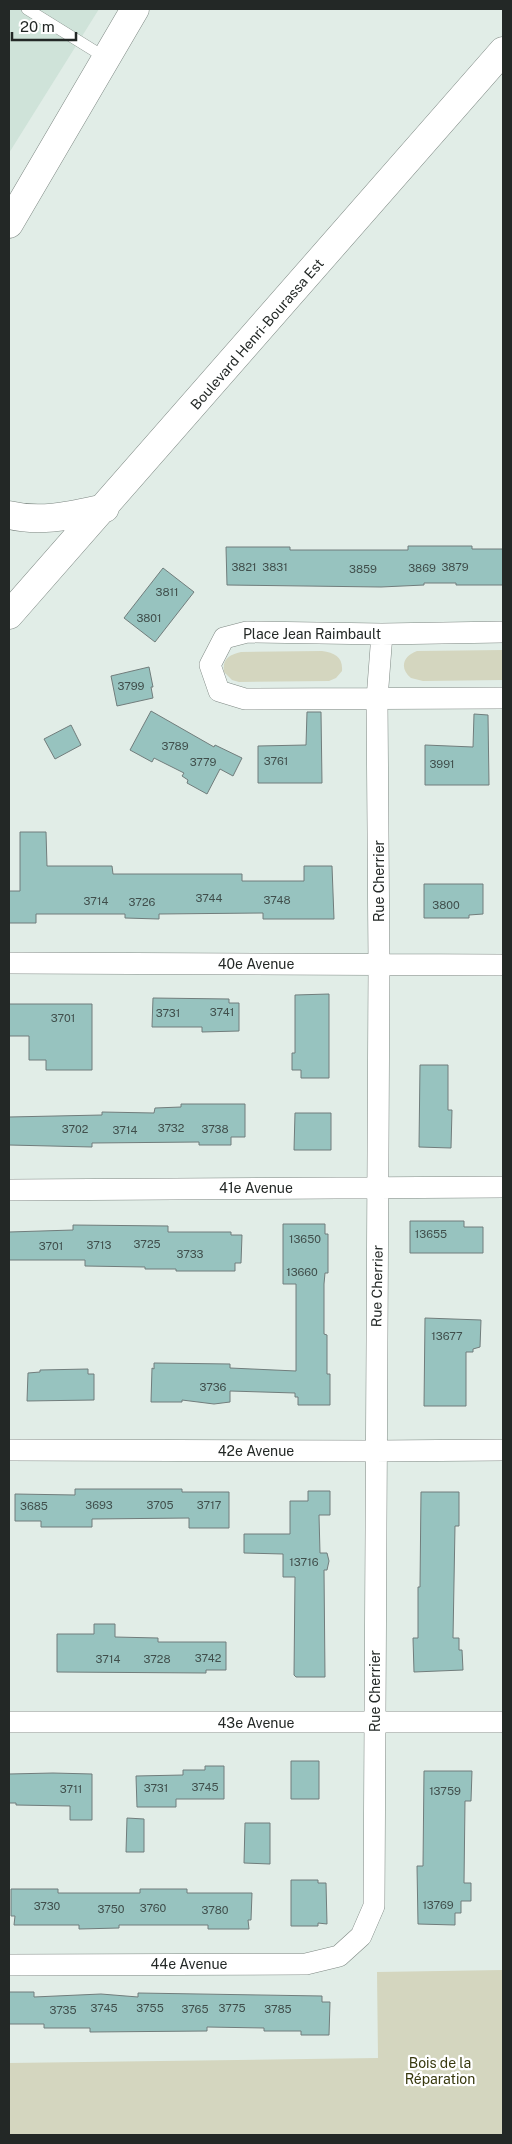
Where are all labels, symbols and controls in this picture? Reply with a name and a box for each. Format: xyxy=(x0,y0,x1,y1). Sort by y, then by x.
scale bar xyxy=(12,10,76,42)
text: 20 m xyxy=(20,18,55,35)
street label: Boulevard Henri-Bourassa Est xyxy=(187,255,327,413)
house number: 3821 xyxy=(231,561,257,573)
house number: 3831 xyxy=(262,561,288,573)
house number: 3879 xyxy=(441,561,469,573)
house number: 3869 xyxy=(408,562,436,574)
house number: 3859 xyxy=(349,563,377,575)
house number: 3811 xyxy=(156,586,178,598)
house number: 3801 xyxy=(136,612,162,624)
street label: Place Jean Raimbault xyxy=(243,626,381,642)
house number: 3799 xyxy=(118,680,145,692)
house number: 3789 xyxy=(161,740,189,752)
house number: 3761 xyxy=(264,755,288,767)
house number: 3779 xyxy=(190,756,216,768)
house number: 3991 xyxy=(429,758,455,770)
street label: Rue Cherrier xyxy=(371,840,387,922)
house number: 3744 xyxy=(196,892,223,904)
house number: 3748 xyxy=(263,894,291,906)
house number: 3714 xyxy=(84,895,109,907)
house number: 3726 xyxy=(129,896,156,908)
house number: 3800 xyxy=(432,899,460,911)
street label: 40e Avenue xyxy=(218,956,294,972)
house number: 3741 xyxy=(210,1006,234,1018)
house number: 3731 xyxy=(156,1007,180,1019)
house number: 3701 xyxy=(51,1012,75,1024)
house number: 3732 xyxy=(158,1122,185,1134)
house number: 3702 xyxy=(62,1123,89,1135)
house number: 3738 xyxy=(201,1123,229,1135)
house number: 3714 xyxy=(113,1124,138,1136)
street label: 41e Avenue xyxy=(219,1180,293,1196)
house number: 13655 xyxy=(415,1228,447,1240)
house number: 13650 xyxy=(289,1233,321,1245)
house number: 3725 xyxy=(133,1238,161,1250)
house number: 3713 xyxy=(87,1239,112,1251)
house number: 3701 xyxy=(39,1240,63,1252)
street label: Rue Cherrier xyxy=(368,1245,386,1327)
house number: 3733 xyxy=(177,1248,204,1260)
house number: 13660 xyxy=(286,1266,318,1278)
house number: 13677 xyxy=(431,1330,463,1342)
house number: 3736 xyxy=(200,1381,227,1393)
street label: 42e Avenue xyxy=(218,1443,294,1459)
house number: 3693 xyxy=(85,1499,113,1511)
house number: 3705 xyxy=(147,1499,173,1511)
house number: 3717 xyxy=(197,1499,222,1511)
house number: 3685 xyxy=(20,1500,48,1512)
house number: 13716 xyxy=(289,1556,319,1568)
street label: Rue Cherrier xyxy=(367,1650,383,1732)
house number: 3742 xyxy=(195,1652,222,1664)
house number: 3714 xyxy=(96,1653,121,1665)
house number: 3728 xyxy=(143,1653,171,1665)
street label: 43e Avenue xyxy=(218,1715,295,1731)
house number: 3745 xyxy=(192,1781,218,1793)
house number: 3731 xyxy=(144,1782,168,1794)
house number: 3711 xyxy=(60,1783,82,1795)
house number: 13759 xyxy=(429,1785,461,1797)
house number: 13769 xyxy=(422,1899,454,1911)
house number: 3730 xyxy=(34,1900,61,1912)
house number: 3760 xyxy=(140,1902,167,1914)
house number: 3750 xyxy=(97,1903,125,1915)
house number: 3780 xyxy=(202,1904,229,1916)
street label: 44e Avenue xyxy=(151,1956,228,1972)
house number: 3745 xyxy=(91,2002,117,2014)
house number: 3755 xyxy=(136,2002,164,2014)
house number: 3775 xyxy=(218,2002,246,2014)
house number: 3765 xyxy=(181,2003,209,2015)
house number: 3785 xyxy=(264,2003,292,2015)
house number: 3735 xyxy=(49,2004,77,2016)
park label: Bois de la Réparation xyxy=(405,2055,475,2087)

